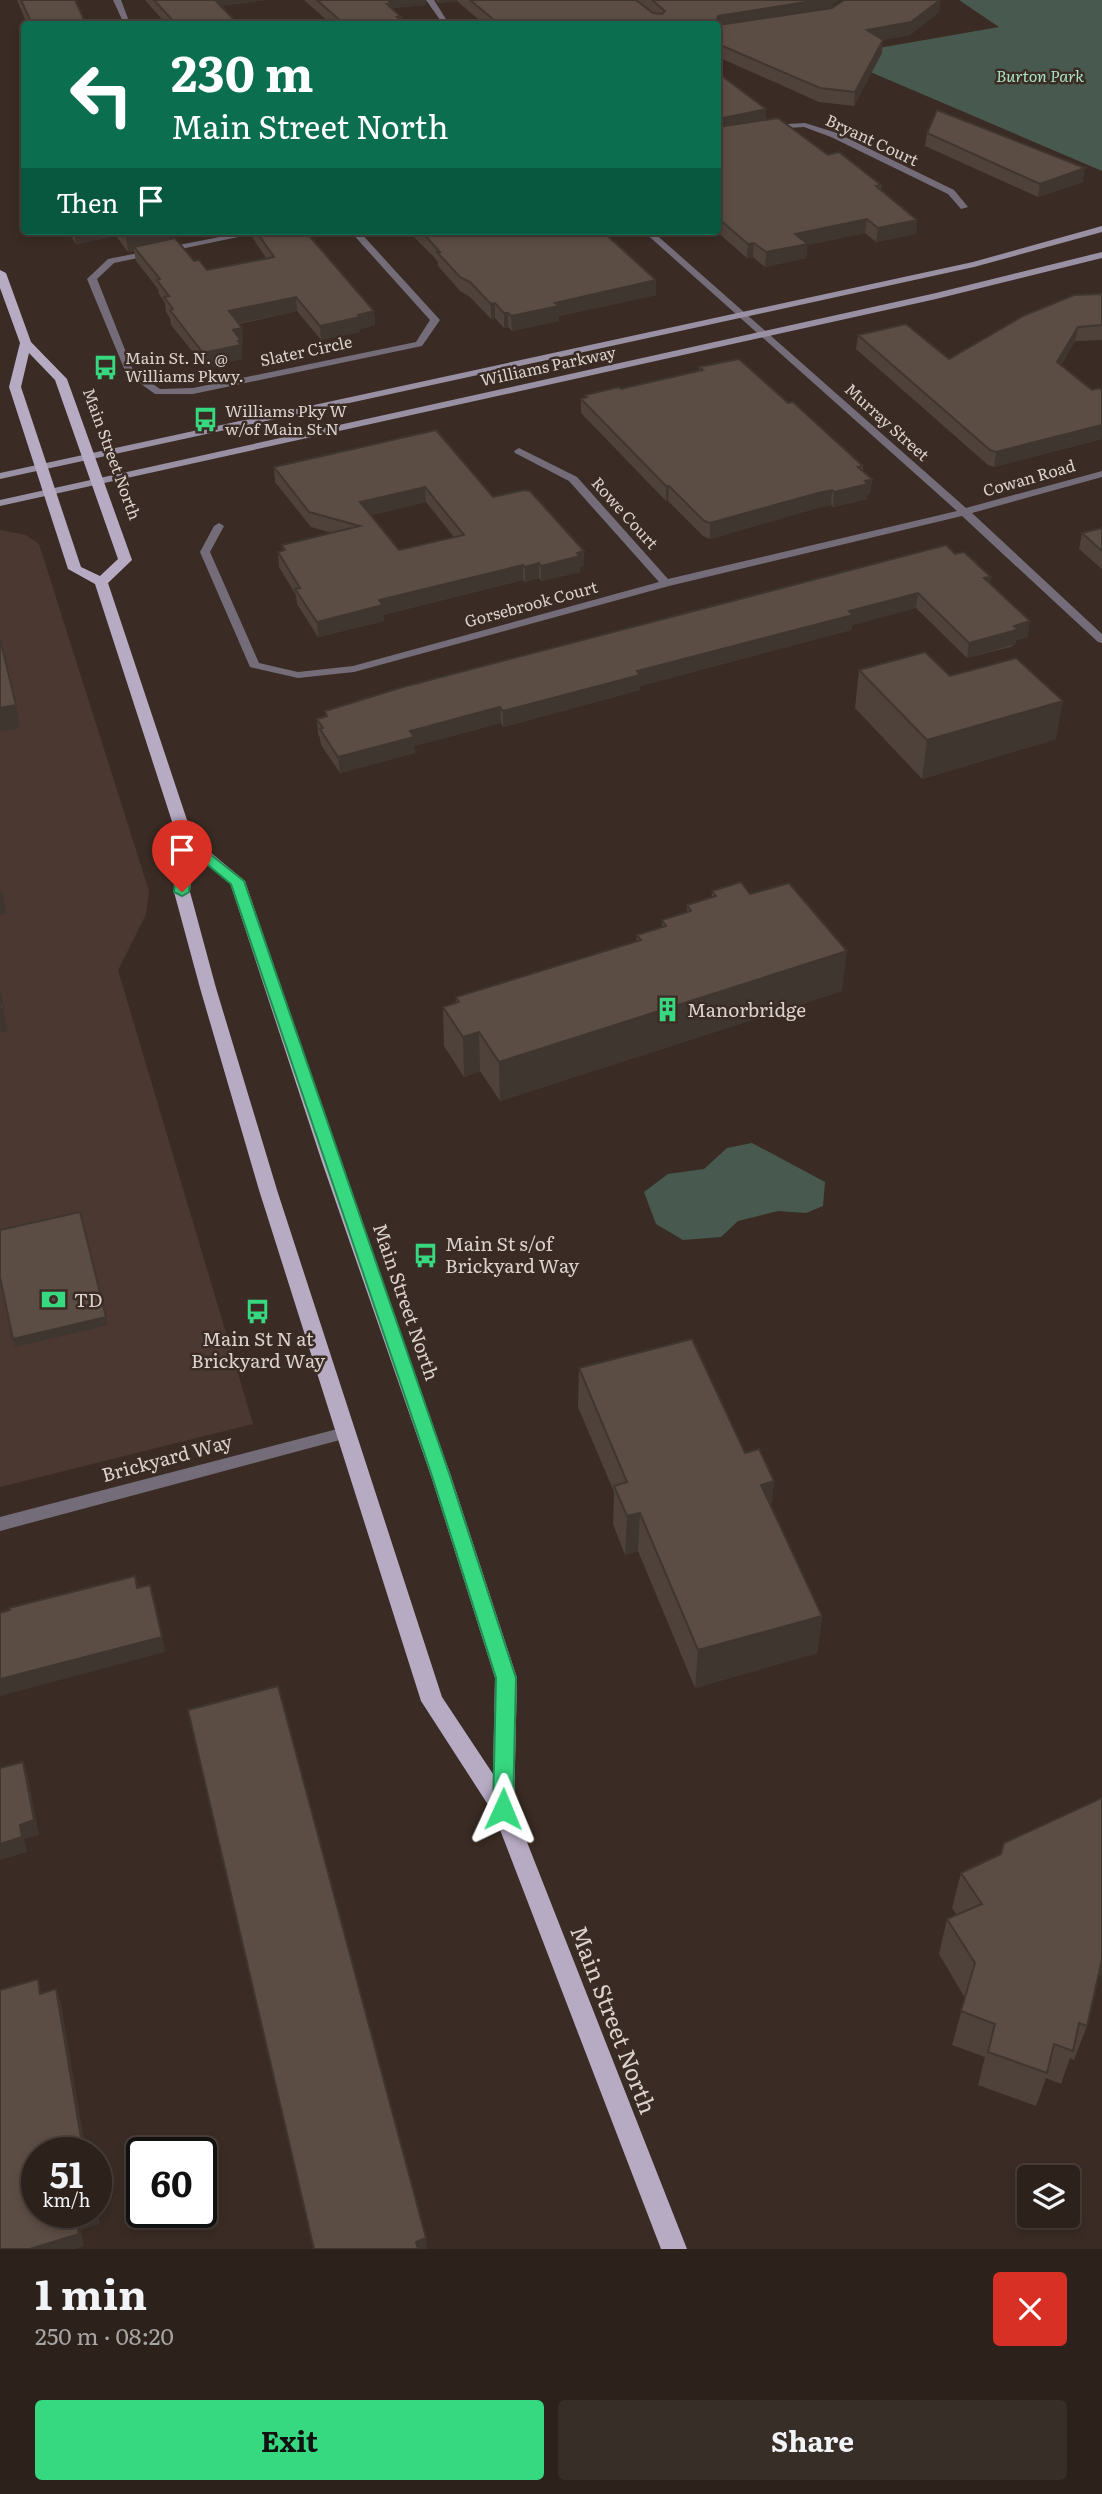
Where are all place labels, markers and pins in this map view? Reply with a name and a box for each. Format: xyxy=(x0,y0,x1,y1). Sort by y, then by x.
place label: Main St. N. @ Williams Pkwy. xyxy=(125,345,244,387)
bus stop icon: Main St. N. @ Williams Pkwy. xyxy=(91,353,119,381)
place label: Williams Pky W w/of Main St N xyxy=(225,398,347,440)
bus stop icon: Williams Pky W w/of Main St N xyxy=(191,406,219,434)
pin xyxy=(152,820,212,892)
place label: Manorbridge xyxy=(687,995,806,1023)
building icon: Manorbridge xyxy=(653,996,681,1024)
place label: Main St s/of Brickyard Way xyxy=(445,1229,579,1279)
bus stop icon: Main St s/of Brickyard Way xyxy=(411,1241,439,1269)
place label: TD xyxy=(74,1285,103,1313)
bank icon: TD xyxy=(40,1286,68,1314)
bus stop icon: Main St N at Brickyard Way xyxy=(244,1297,272,1325)
place label: Main St N at Brickyard Way xyxy=(191,1324,325,1374)

